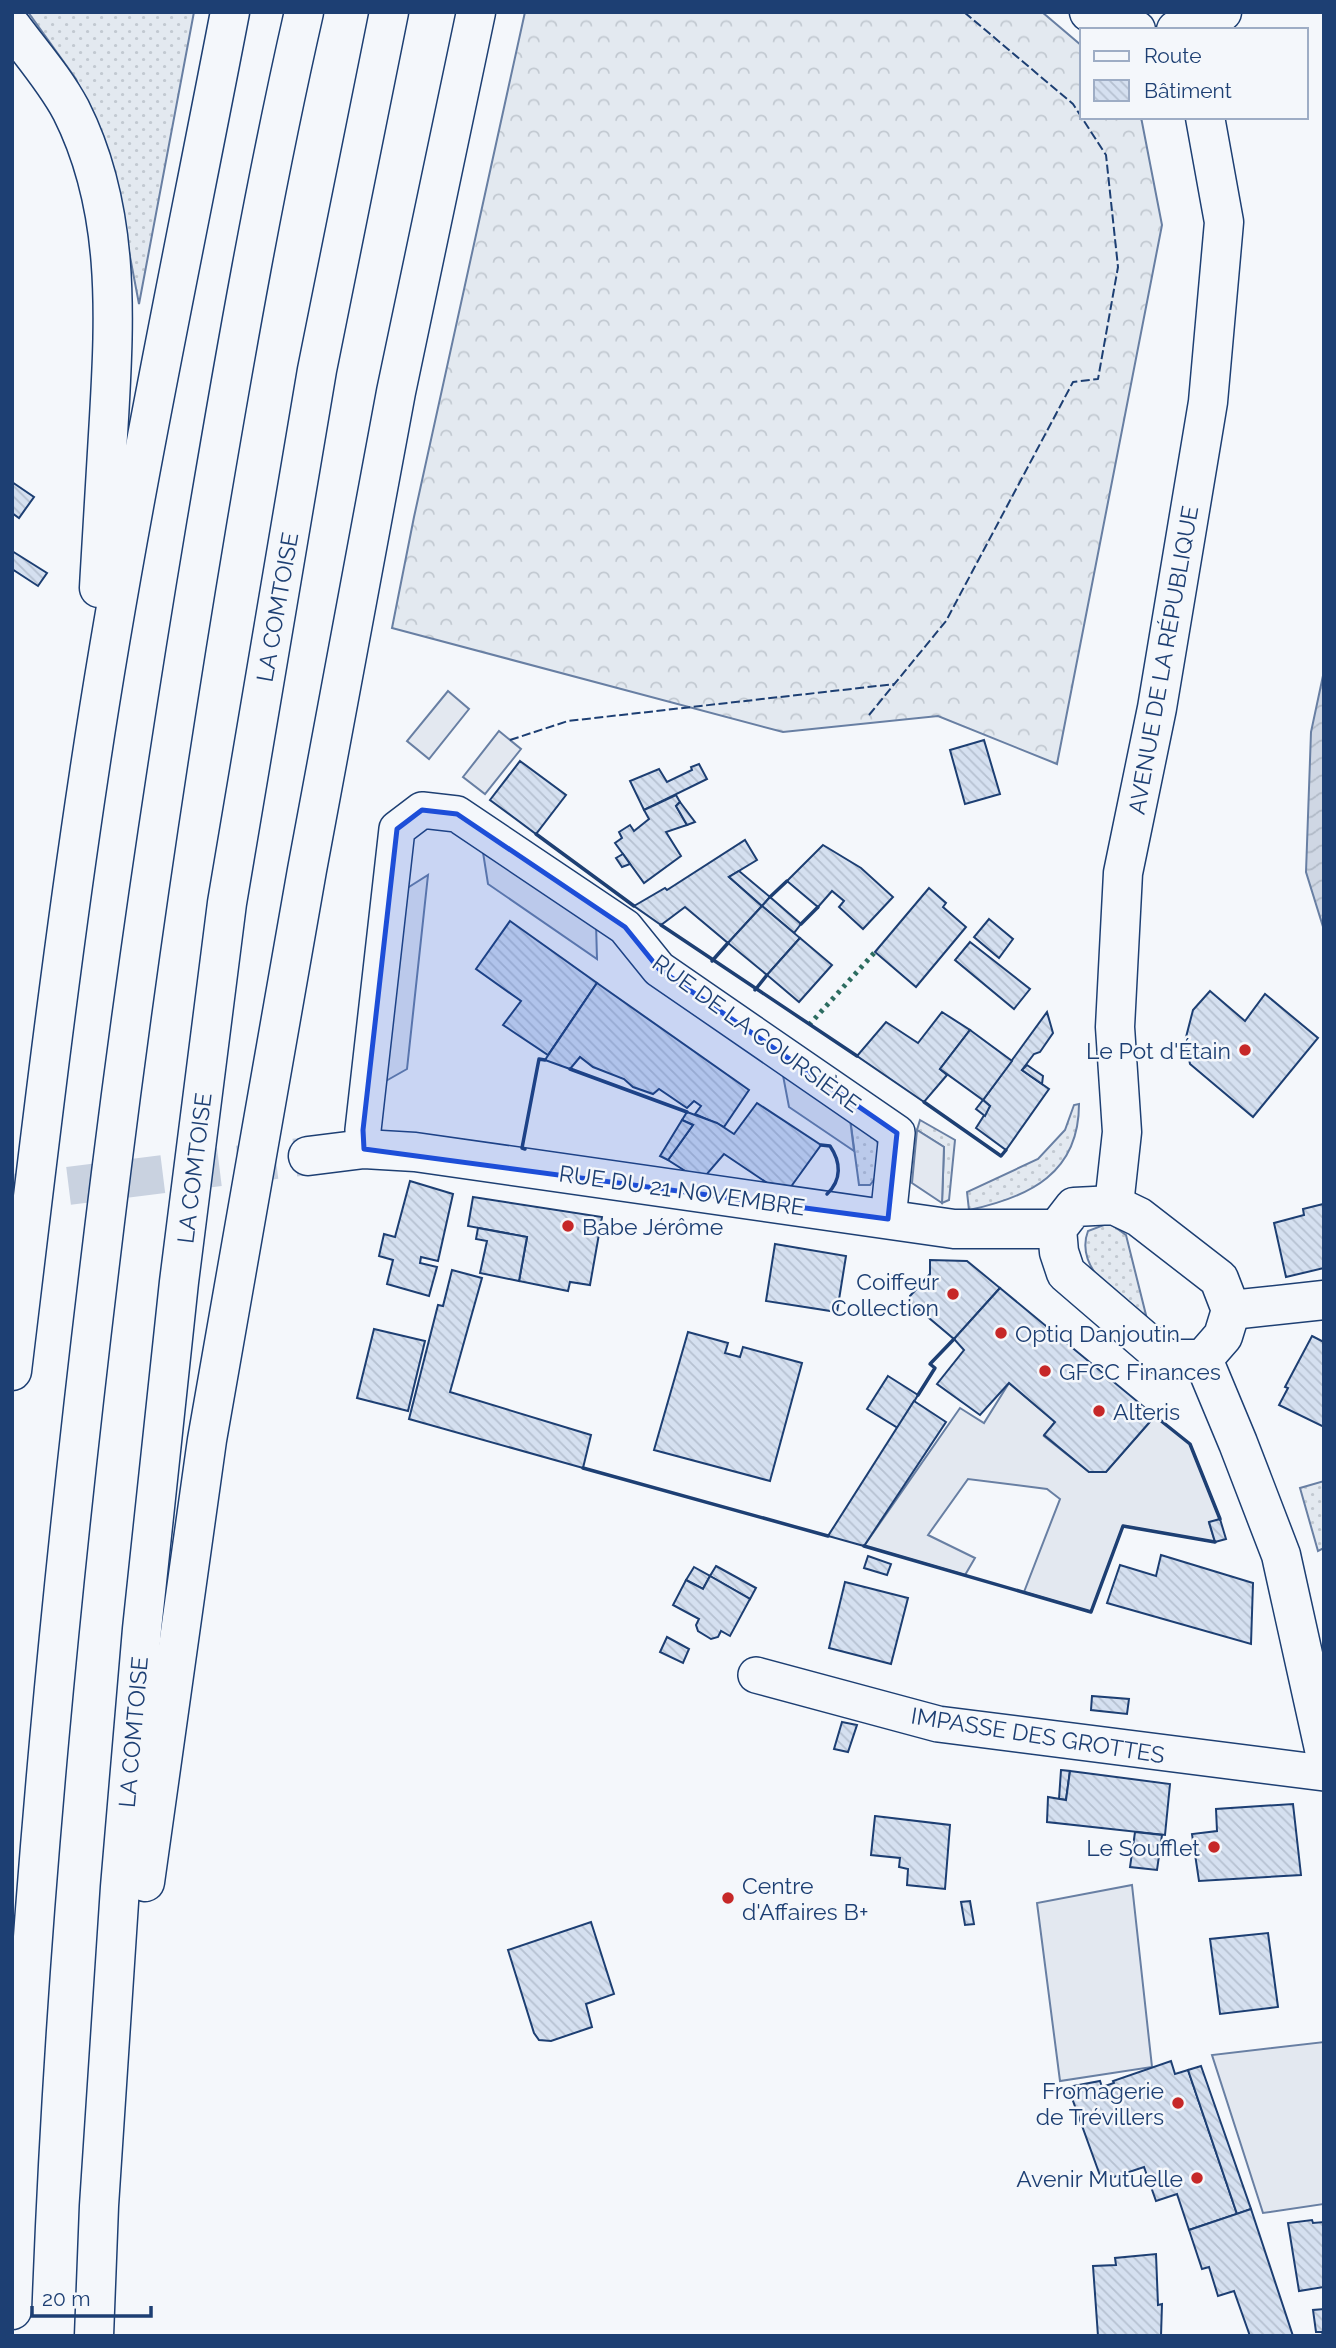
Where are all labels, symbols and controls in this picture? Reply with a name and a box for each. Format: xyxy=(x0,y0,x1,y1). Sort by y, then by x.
legend xyxy=(1080,28,1308,119)
text: Route xyxy=(1144,43,1202,68)
text: Bâtiment xyxy=(1144,78,1232,103)
street label: AVENUE DE LA RÉPUBLIQUE xyxy=(1123,504,1203,816)
street label: LA COMTOISE xyxy=(251,530,303,684)
street label: RUE DE LA COURSIÈRE xyxy=(648,948,866,1118)
place label: Le Pot d'Étain xyxy=(1086,1037,1231,1064)
marker: Le Pot d'Étain xyxy=(1237,1042,1253,1058)
street label: LA COMTOISE xyxy=(171,1091,217,1245)
street label: RUE DU 21 NOVEMBRE xyxy=(557,1159,807,1221)
place label: Babe Jérôme xyxy=(582,1213,723,1240)
marker: Babe Jérôme xyxy=(560,1218,576,1234)
place label: Coiffeur Collection xyxy=(831,1268,939,1321)
marker: Coiffeur Collection xyxy=(945,1286,961,1302)
place label: Optiq Danjoutin xyxy=(1015,1320,1180,1347)
marker: Optiq Danjoutin xyxy=(993,1325,1009,1341)
place label: GFCC Finances xyxy=(1059,1358,1221,1385)
marker: GFCC Finances xyxy=(1037,1363,1053,1379)
place label: Alteris xyxy=(1113,1398,1180,1425)
marker: Alteris xyxy=(1091,1403,1107,1419)
street label: LA COMTOISE xyxy=(113,1655,153,1809)
street label: IMPASSE DES GROTTES xyxy=(909,1702,1167,1768)
place label: Le Soufflet xyxy=(1086,1834,1200,1861)
marker: Le Soufflet xyxy=(1206,1839,1222,1855)
place label: Centre d'Affaires B+ xyxy=(742,1872,868,1925)
marker: Centre d'Affaires B+ xyxy=(720,1890,736,1906)
place label: Fromagerie de Trévillers xyxy=(1036,2077,1164,2130)
marker: Fromagerie de Trévillers xyxy=(1170,2095,1186,2111)
place label: Avenir Mutuelle xyxy=(1016,2165,1183,2192)
marker: Avenir Mutuelle xyxy=(1189,2170,1205,2186)
scale bar xyxy=(32,2274,150,2318)
text: 20 m xyxy=(42,2286,90,2311)

